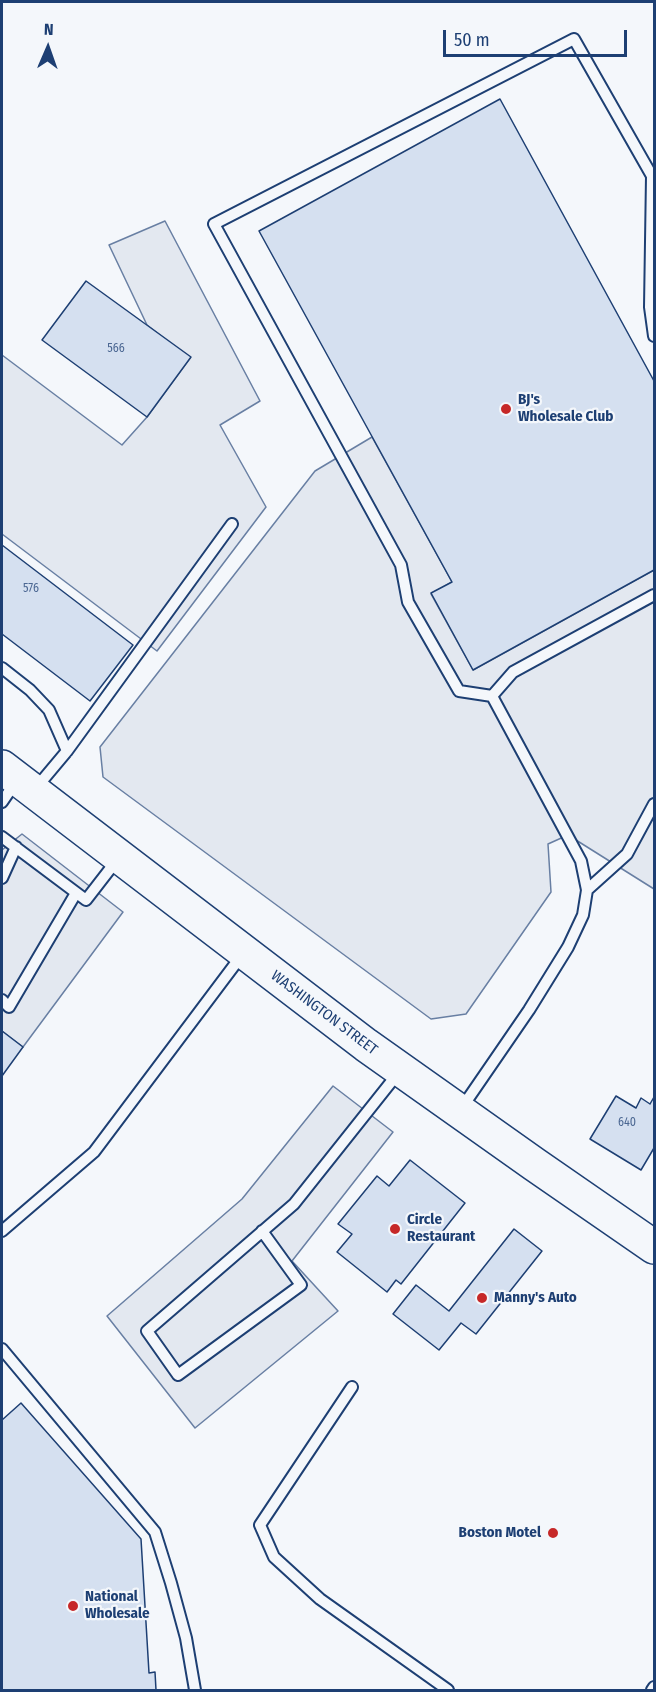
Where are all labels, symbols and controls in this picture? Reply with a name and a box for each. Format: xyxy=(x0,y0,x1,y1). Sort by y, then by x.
north arrow xyxy=(18,18,78,78)
scale bar xyxy=(446,18,630,56)
text: N xyxy=(44,20,54,39)
text: 50 m xyxy=(454,29,490,51)
house number: 566 xyxy=(107,342,125,356)
place label: BJ's Wholesale Club xyxy=(518,391,613,426)
marker: BJ's Wholesale Club xyxy=(499,402,513,416)
house number: 576 xyxy=(23,582,39,596)
street label: WASHINGTON STREET xyxy=(267,967,381,1059)
house number: 640 xyxy=(618,1116,636,1130)
place label: Circle Restaurant xyxy=(407,1211,475,1246)
marker: Circle Restaurant xyxy=(388,1222,402,1236)
place label: Manny's Auto xyxy=(494,1289,577,1307)
marker: Manny's Auto xyxy=(475,1291,489,1305)
place label: Boston Motel xyxy=(459,1524,541,1542)
marker: Boston Motel xyxy=(546,1526,560,1540)
place label: National Wholesale xyxy=(85,1588,149,1623)
marker: National Wholesale xyxy=(66,1599,80,1613)

